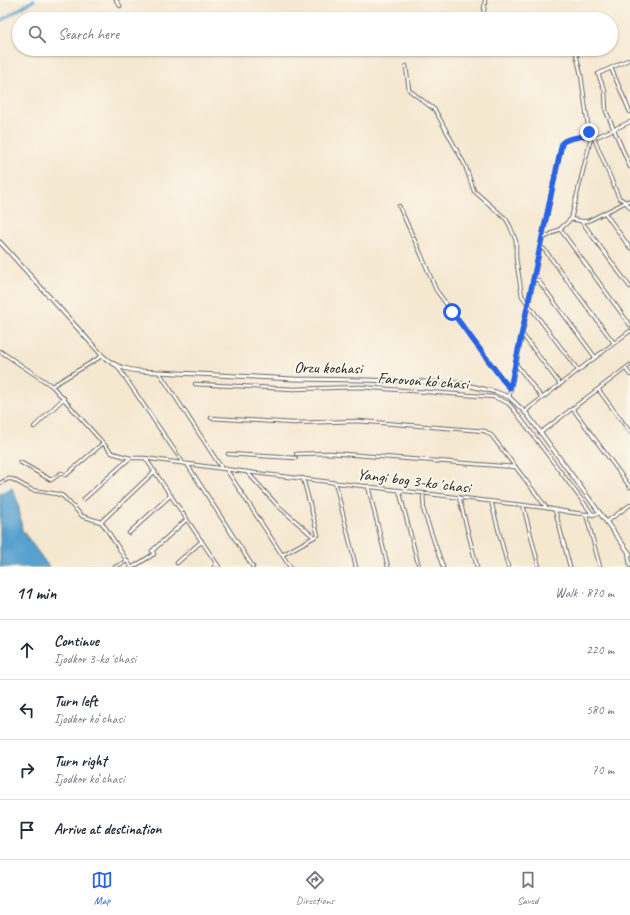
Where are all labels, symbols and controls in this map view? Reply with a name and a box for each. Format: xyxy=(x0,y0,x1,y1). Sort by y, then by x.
search box xyxy=(12,12,618,56)
icon: search xyxy=(26,23,48,45)
text: Search here xyxy=(58,25,119,44)
route end xyxy=(580,123,598,141)
route start xyxy=(443,303,461,321)
street label: Orzu kochasi xyxy=(294,357,364,379)
street label: Farovon koʻchasi xyxy=(377,368,471,394)
street label: Yangi bog 3-koʼchasi xyxy=(356,464,474,498)
text: 11 min xyxy=(16,583,56,604)
text: Walk · 870 m xyxy=(555,585,614,601)
text: Continue xyxy=(54,632,99,651)
icon: ahead xyxy=(16,639,38,661)
text: 220 m xyxy=(586,642,614,658)
text: Ijodkor 3-koʼchasi xyxy=(54,651,136,667)
text: Turn left xyxy=(54,692,97,711)
icon: left xyxy=(16,699,38,721)
text: 580 m xyxy=(586,702,614,718)
text: Ijodkor koʻchasi xyxy=(54,711,124,727)
text: Turn right xyxy=(54,752,107,771)
icon: right xyxy=(16,759,38,781)
text: 70 m xyxy=(592,762,614,778)
text: Ijodkor koʻchasi xyxy=(54,771,124,787)
icon: arrive xyxy=(16,819,38,841)
text: Arrive at destination xyxy=(54,820,161,839)
tab: Map xyxy=(91,869,113,907)
tab: Directions xyxy=(296,869,334,907)
tab: Saved xyxy=(517,869,539,907)

